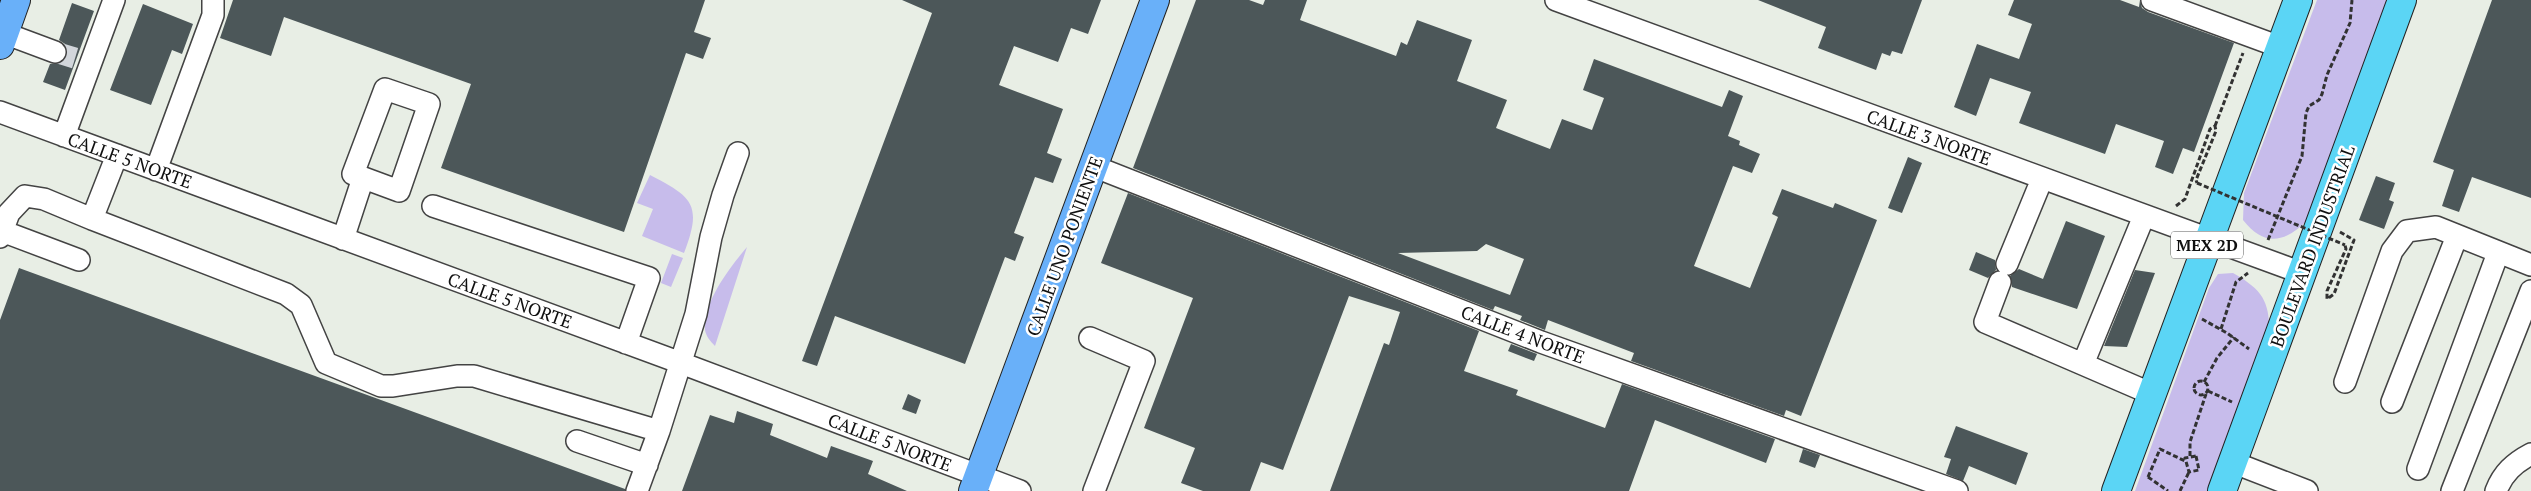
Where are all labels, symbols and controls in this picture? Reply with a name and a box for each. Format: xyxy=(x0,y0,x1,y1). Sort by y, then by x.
street label: CALLE 3 NORTE xyxy=(1863,103,1995,171)
street label: CALLE 5 NORTE xyxy=(64,126,196,194)
street label: BOULEVARD INDUSTRIAL xyxy=(2264,142,2360,350)
street label: CALLE UNO PONIENTE xyxy=(1020,153,1108,339)
road number: MEX 2D xyxy=(2171,232,2243,258)
street label: CALLE 5 NORTE xyxy=(444,266,576,334)
street label: CALLE 4 NORTE xyxy=(1458,299,1588,369)
street label: CALLE 5 NORTE xyxy=(825,407,955,477)

